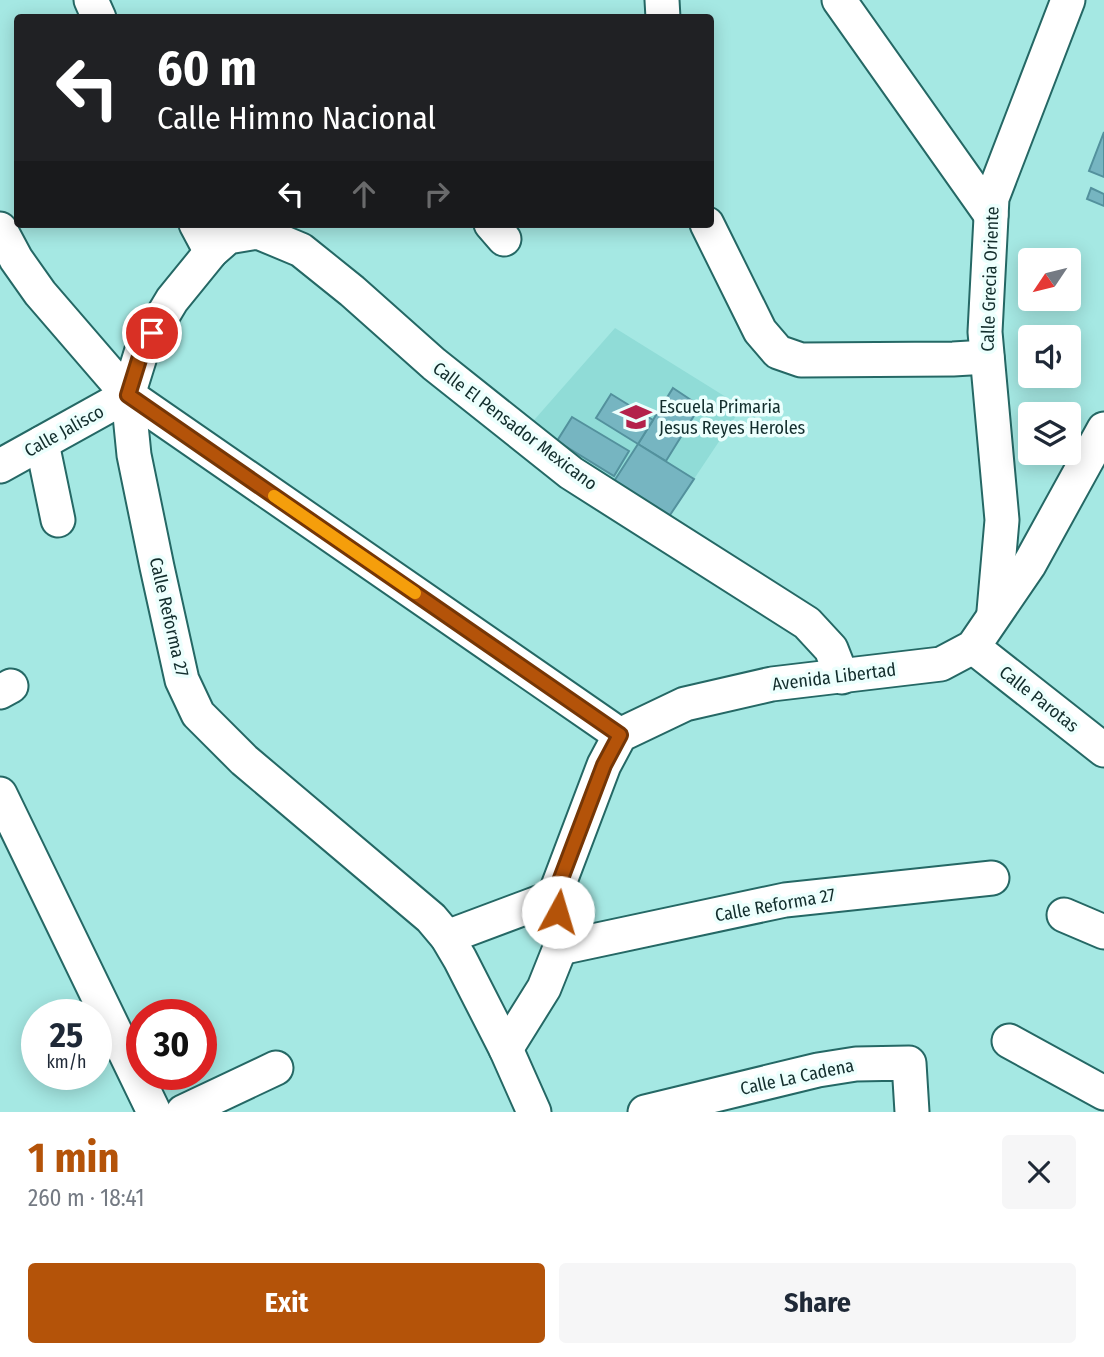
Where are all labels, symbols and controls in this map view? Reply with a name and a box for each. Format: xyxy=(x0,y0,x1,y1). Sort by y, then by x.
text: 60 m xyxy=(157,39,257,98)
icon: left xyxy=(42,42,133,133)
text: Calle Himno Nacional xyxy=(157,99,436,137)
icon: left xyxy=(272,175,310,213)
icon: ahead xyxy=(345,175,383,213)
icon: right xyxy=(418,175,456,213)
street label: Calle Grecia Oriente xyxy=(976,206,1004,352)
north arrow xyxy=(1018,248,1082,312)
map controls xyxy=(1018,248,1081,465)
pin xyxy=(122,303,182,363)
icon: arrive xyxy=(133,314,171,352)
button: sound xyxy=(1018,325,1081,388)
street label: Calle El Pensador Mexicano xyxy=(429,357,601,495)
place label: Escuela Primaria Jesus Reyes Heroles xyxy=(659,396,806,439)
street label: Calle Jalisco xyxy=(20,400,108,462)
school or university icon: Escuela Primaria Jesus Reyes Heroles xyxy=(619,400,653,434)
button: layers xyxy=(1018,402,1081,465)
street label: Calle Reforma 27 xyxy=(145,555,193,679)
street label: Avenida Libertad xyxy=(771,658,897,696)
street label: Calle Parotas xyxy=(995,661,1083,737)
position arrow xyxy=(521,875,595,949)
street label: Calle Reforma 27 xyxy=(713,884,837,926)
speed limit sign: 30 xyxy=(126,999,217,1090)
text: 25 xyxy=(50,1014,83,1056)
text: km/h xyxy=(46,1051,87,1073)
street label: Calle La Cadena xyxy=(738,1054,856,1100)
text: 1 min xyxy=(28,1133,119,1183)
button: close xyxy=(1002,1135,1076,1209)
text: 260 m · 18:41 xyxy=(28,1184,144,1212)
button: Exit xyxy=(28,1263,545,1343)
button: Share xyxy=(559,1263,1076,1343)

